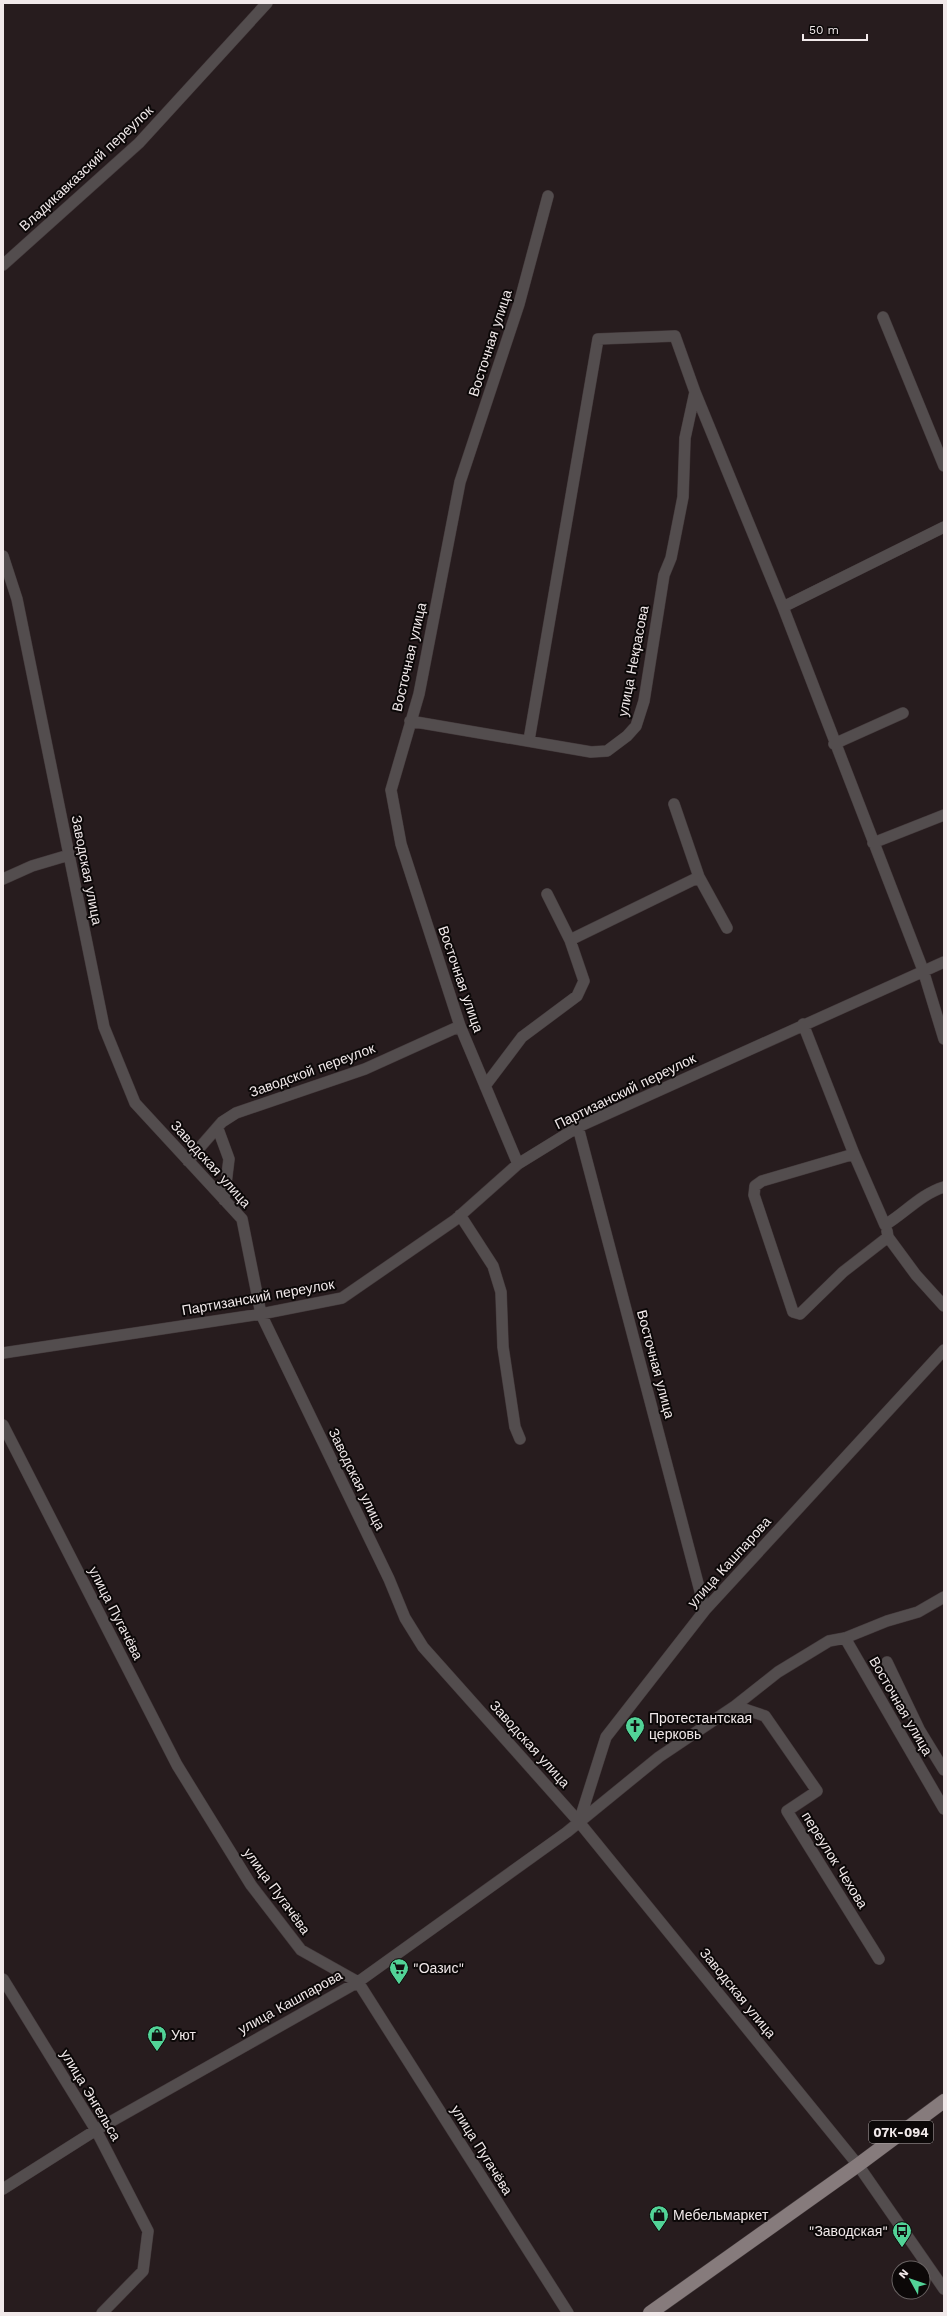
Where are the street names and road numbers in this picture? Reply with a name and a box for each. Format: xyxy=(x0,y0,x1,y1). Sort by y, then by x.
street label: Владикавказский переулок xyxy=(16,101,157,234)
street label: Восточная улица xyxy=(465,287,515,399)
street label: Восточная улица xyxy=(389,601,429,713)
street label: улица Некрасова xyxy=(614,604,652,718)
street label: Заводская улица xyxy=(69,814,106,926)
street label: Восточная улица xyxy=(435,924,487,1035)
street label: Заводской переулок xyxy=(247,1040,378,1100)
street label: Партизанский переулок xyxy=(552,1050,699,1132)
street label: Заводская улица xyxy=(168,1117,254,1211)
street label: Партизанский переулок xyxy=(180,1276,336,1318)
street label: Восточная улица xyxy=(634,1308,678,1420)
street label: Заводская улица xyxy=(325,1426,389,1533)
street label: улица Кашпарова xyxy=(684,1513,774,1611)
street label: улица Пугачёва xyxy=(86,1564,147,1663)
street label: Восточная улица xyxy=(866,1654,936,1758)
street label: Заводская улица xyxy=(487,1697,573,1791)
street label: переулок Чехова xyxy=(799,1809,871,1911)
street label: улица Пугачёва xyxy=(240,1845,314,1937)
street label: Заводская улица xyxy=(697,1945,779,2041)
street label: улица Кашпарова xyxy=(235,1967,345,2037)
street label: улица Энгельса xyxy=(58,2047,125,2144)
street label: улица Пугачёва xyxy=(448,2102,516,2198)
road number: 07К-094 xyxy=(869,2121,933,2143)

